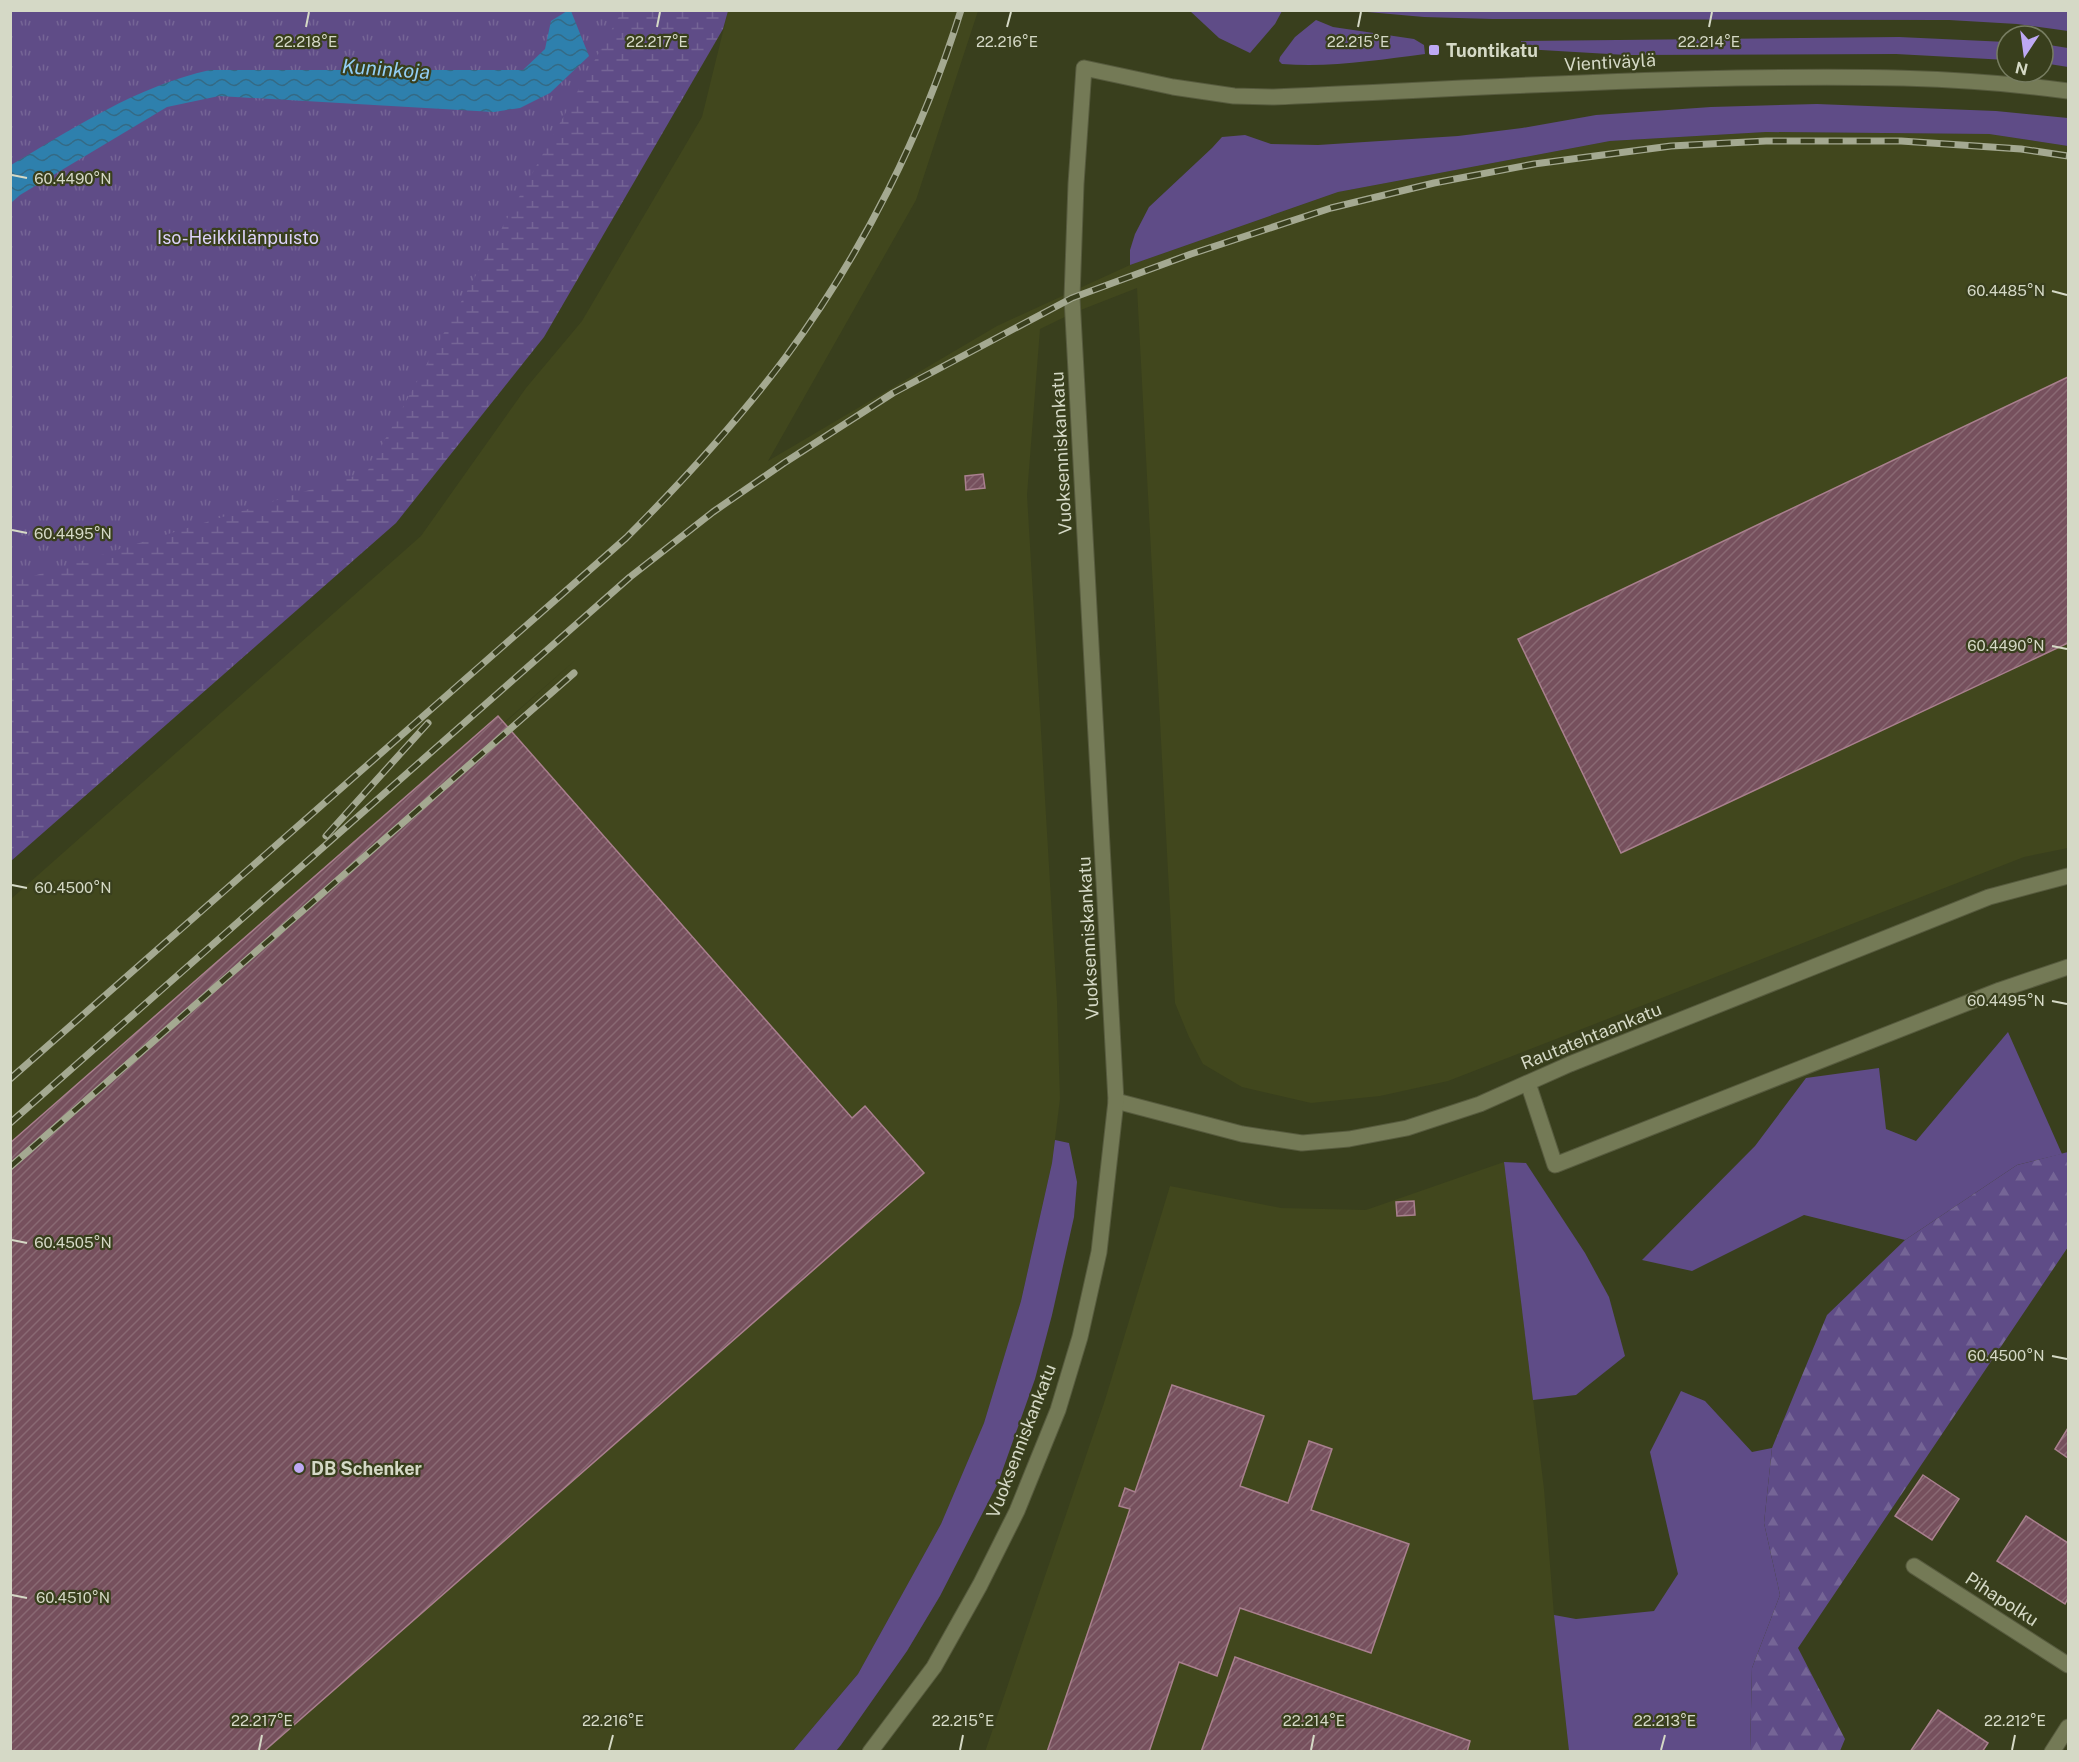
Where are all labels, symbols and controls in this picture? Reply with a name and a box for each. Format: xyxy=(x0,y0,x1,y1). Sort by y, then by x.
north arrow xyxy=(1995,24,2055,84)
text: 22.218°E xyxy=(275,33,337,50)
text: 22.217°E xyxy=(626,33,688,50)
text: 22.216°E xyxy=(976,33,1038,50)
text: 22.215°E xyxy=(1327,33,1389,50)
text: 22.214°E xyxy=(1678,33,1740,50)
place label: Tuontikatu xyxy=(1446,40,1538,61)
marker: Tuontikatu xyxy=(1427,43,1441,57)
street label: Vientiväylä xyxy=(1564,49,1656,75)
water label: Kuninkoja xyxy=(341,54,431,84)
text: N xyxy=(2014,57,2030,79)
text: 60.4490°N xyxy=(34,170,112,187)
park label: Iso-Heikkilänpuisto xyxy=(157,227,319,248)
text: 60.4485°N xyxy=(1967,282,2045,299)
street label: Vuoksenniskankatu xyxy=(1046,371,1076,535)
text: 60.4495°N xyxy=(34,525,112,542)
text: 60.4490°N xyxy=(1967,637,2045,654)
street label: Vuoksenniskankatu xyxy=(1073,856,1103,1020)
text: 60.4500°N xyxy=(34,879,112,896)
text: 60.4495°N xyxy=(1967,992,2045,1009)
street label: Rautatehtaankatu xyxy=(1518,998,1664,1074)
text: 60.4505°N xyxy=(34,1234,112,1251)
text: 60.4500°N xyxy=(1967,1347,2045,1364)
street label: Vuoksenniskankatu xyxy=(982,1361,1060,1521)
place label: DB Schenker xyxy=(311,1458,423,1479)
marker: DB Schenker xyxy=(292,1461,306,1475)
street label: Pihapolku xyxy=(1961,1568,2043,1630)
text: 60.4510°N xyxy=(36,1589,110,1606)
text: 22.217°E xyxy=(231,1712,293,1729)
text: 22.216°E xyxy=(582,1712,644,1729)
text: 22.215°E xyxy=(932,1712,994,1729)
text: 22.214°E xyxy=(1283,1712,1345,1729)
text: 22.213°E xyxy=(1634,1712,1696,1729)
text: 22.212°E xyxy=(1984,1712,2046,1729)

